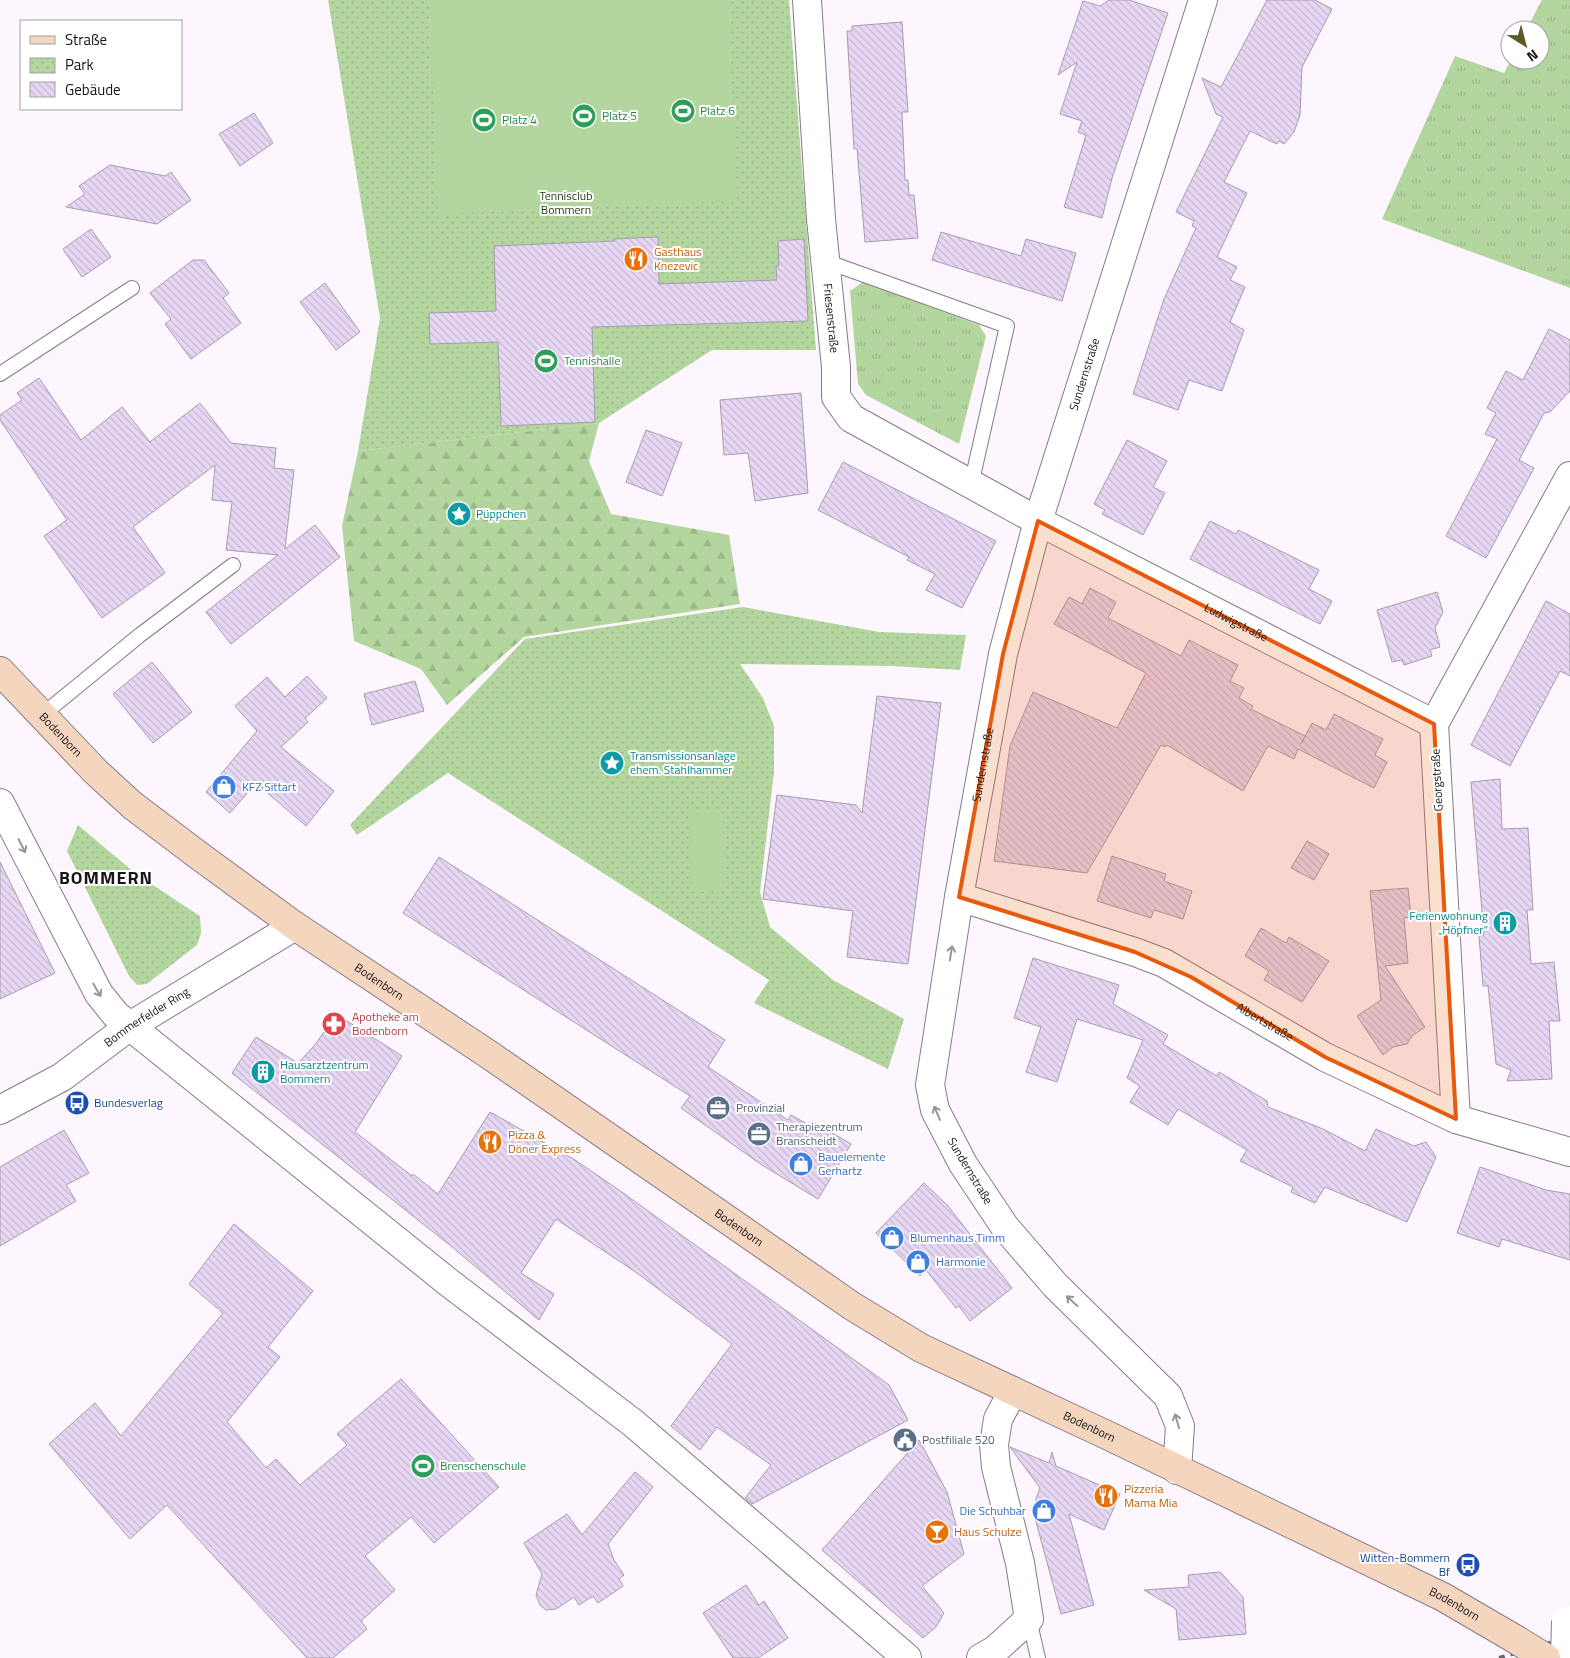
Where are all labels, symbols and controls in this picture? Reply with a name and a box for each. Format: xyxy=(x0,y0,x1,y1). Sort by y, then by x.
legend xyxy=(20,20,182,110)
north arrow xyxy=(1500,20,1550,70)
text: Straße xyxy=(65,28,107,51)
text: N xyxy=(1523,45,1543,67)
text: Park xyxy=(65,53,94,76)
text: Gebäude xyxy=(65,78,121,101)
sports icon: Platz 6 xyxy=(670,98,696,124)
place label: Platz 6 xyxy=(700,101,735,120)
sports icon: Platz 5 xyxy=(571,103,597,129)
place label: Platz 5 xyxy=(602,106,637,125)
sports icon: Platz 4 xyxy=(471,107,497,133)
place label: Platz 4 xyxy=(502,110,537,129)
park label: Tennisclub Bommern xyxy=(539,186,593,219)
place label: Gasthaus Knezevic xyxy=(654,242,702,275)
restaurant icon: Gasthaus Knezevic xyxy=(623,246,649,272)
street label: Friesenstraße xyxy=(819,282,845,354)
street label: Sundernstraße xyxy=(1064,335,1104,413)
sports icon: Tennishalle xyxy=(533,348,559,374)
place label: Tennishalle xyxy=(564,351,620,370)
place icon: Püppchen xyxy=(446,501,472,527)
place label: Püppchen xyxy=(476,504,526,523)
street label: Ludwigstraße xyxy=(1201,598,1271,646)
street label: Bodenborn xyxy=(35,708,87,761)
street label: Sundernstraße xyxy=(966,726,999,803)
place label: Transmissionsanlage ehem. Stahlhammer xyxy=(630,746,736,779)
street label: Georgstraße xyxy=(1425,748,1448,812)
place icon: Transmissionsanlage ehem. Stahlhammer xyxy=(599,750,625,776)
shop icon: KFZ Sittart xyxy=(211,774,237,800)
place label: KFZ Sittart xyxy=(242,777,297,796)
one-way arrow xyxy=(18,838,27,853)
district label: BOMMERN xyxy=(59,864,153,891)
place label: Ferienwohnung „Höpfner“ xyxy=(1409,906,1488,939)
building icon: Ferienwohnung „Höpfner“ xyxy=(1492,910,1518,936)
one-way arrow xyxy=(947,946,957,962)
street label: Bodenborn xyxy=(351,958,408,1005)
one-way arrow xyxy=(93,982,103,997)
street label: Bommerfelder Ring xyxy=(100,982,193,1052)
street label: Albertstraße xyxy=(1233,997,1297,1046)
place label: Apotheke am Bodenborn xyxy=(352,1007,419,1040)
pharmacy icon: Apotheke am Bodenborn xyxy=(321,1011,347,1037)
place label: Hausarztzentrum Bommern xyxy=(280,1055,369,1088)
building icon: Hausarztzentrum Bommern xyxy=(250,1059,276,1085)
bus stop icon: Bundesverlag xyxy=(64,1090,90,1116)
place label: Bundesverlag xyxy=(94,1093,163,1112)
office icon: Provinzial xyxy=(705,1095,731,1121)
place label: Provinzial xyxy=(736,1098,785,1117)
one-way arrow xyxy=(932,1106,942,1121)
place label: Therapiezentrum Branscheidt xyxy=(776,1117,863,1150)
office icon: Therapiezentrum Branscheidt xyxy=(746,1121,772,1147)
place label: Pizza & Döner Express xyxy=(508,1125,581,1158)
restaurant icon: Pizza & Döner Express xyxy=(477,1129,503,1155)
street label: Sundernstraße xyxy=(943,1134,998,1208)
place label: Bauelemente Gerhartz xyxy=(818,1147,885,1180)
shop icon: Bauelemente Gerhartz xyxy=(788,1151,814,1177)
street label: Bodenborn xyxy=(711,1204,768,1251)
shop icon: Blumenhaus Timm xyxy=(879,1225,905,1251)
place label: Blumenhaus Timm xyxy=(910,1228,1005,1247)
shop icon: Harmonie xyxy=(905,1249,931,1275)
place label: Harmonie xyxy=(936,1252,986,1271)
one-way arrow xyxy=(1065,1295,1078,1307)
street label: Bodenborn xyxy=(1060,1406,1119,1447)
one-way arrow xyxy=(1172,1414,1181,1430)
public building icon: Postfiliale 520 xyxy=(892,1427,918,1453)
place label: Postfiliale 520 xyxy=(922,1430,995,1449)
sports icon: Brenschenschule xyxy=(410,1453,436,1479)
place label: Brenschenschule xyxy=(440,1456,526,1475)
place label: Pizzeria Mama Mia xyxy=(1124,1479,1178,1512)
restaurant icon: Pizzeria Mama Mia xyxy=(1093,1483,1119,1509)
shop icon: Die Schuhbar xyxy=(1031,1498,1057,1524)
place label: Die Schuhbar xyxy=(959,1501,1026,1520)
bar icon: Haus Schulze xyxy=(924,1519,950,1545)
place label: Haus Schulze xyxy=(954,1522,1022,1541)
place label: Witten-Bommern Bf xyxy=(1360,1548,1450,1581)
bus stop icon: Witten-Bommern Bf xyxy=(1455,1552,1481,1578)
street label: Bodenborn xyxy=(1426,1582,1484,1626)

